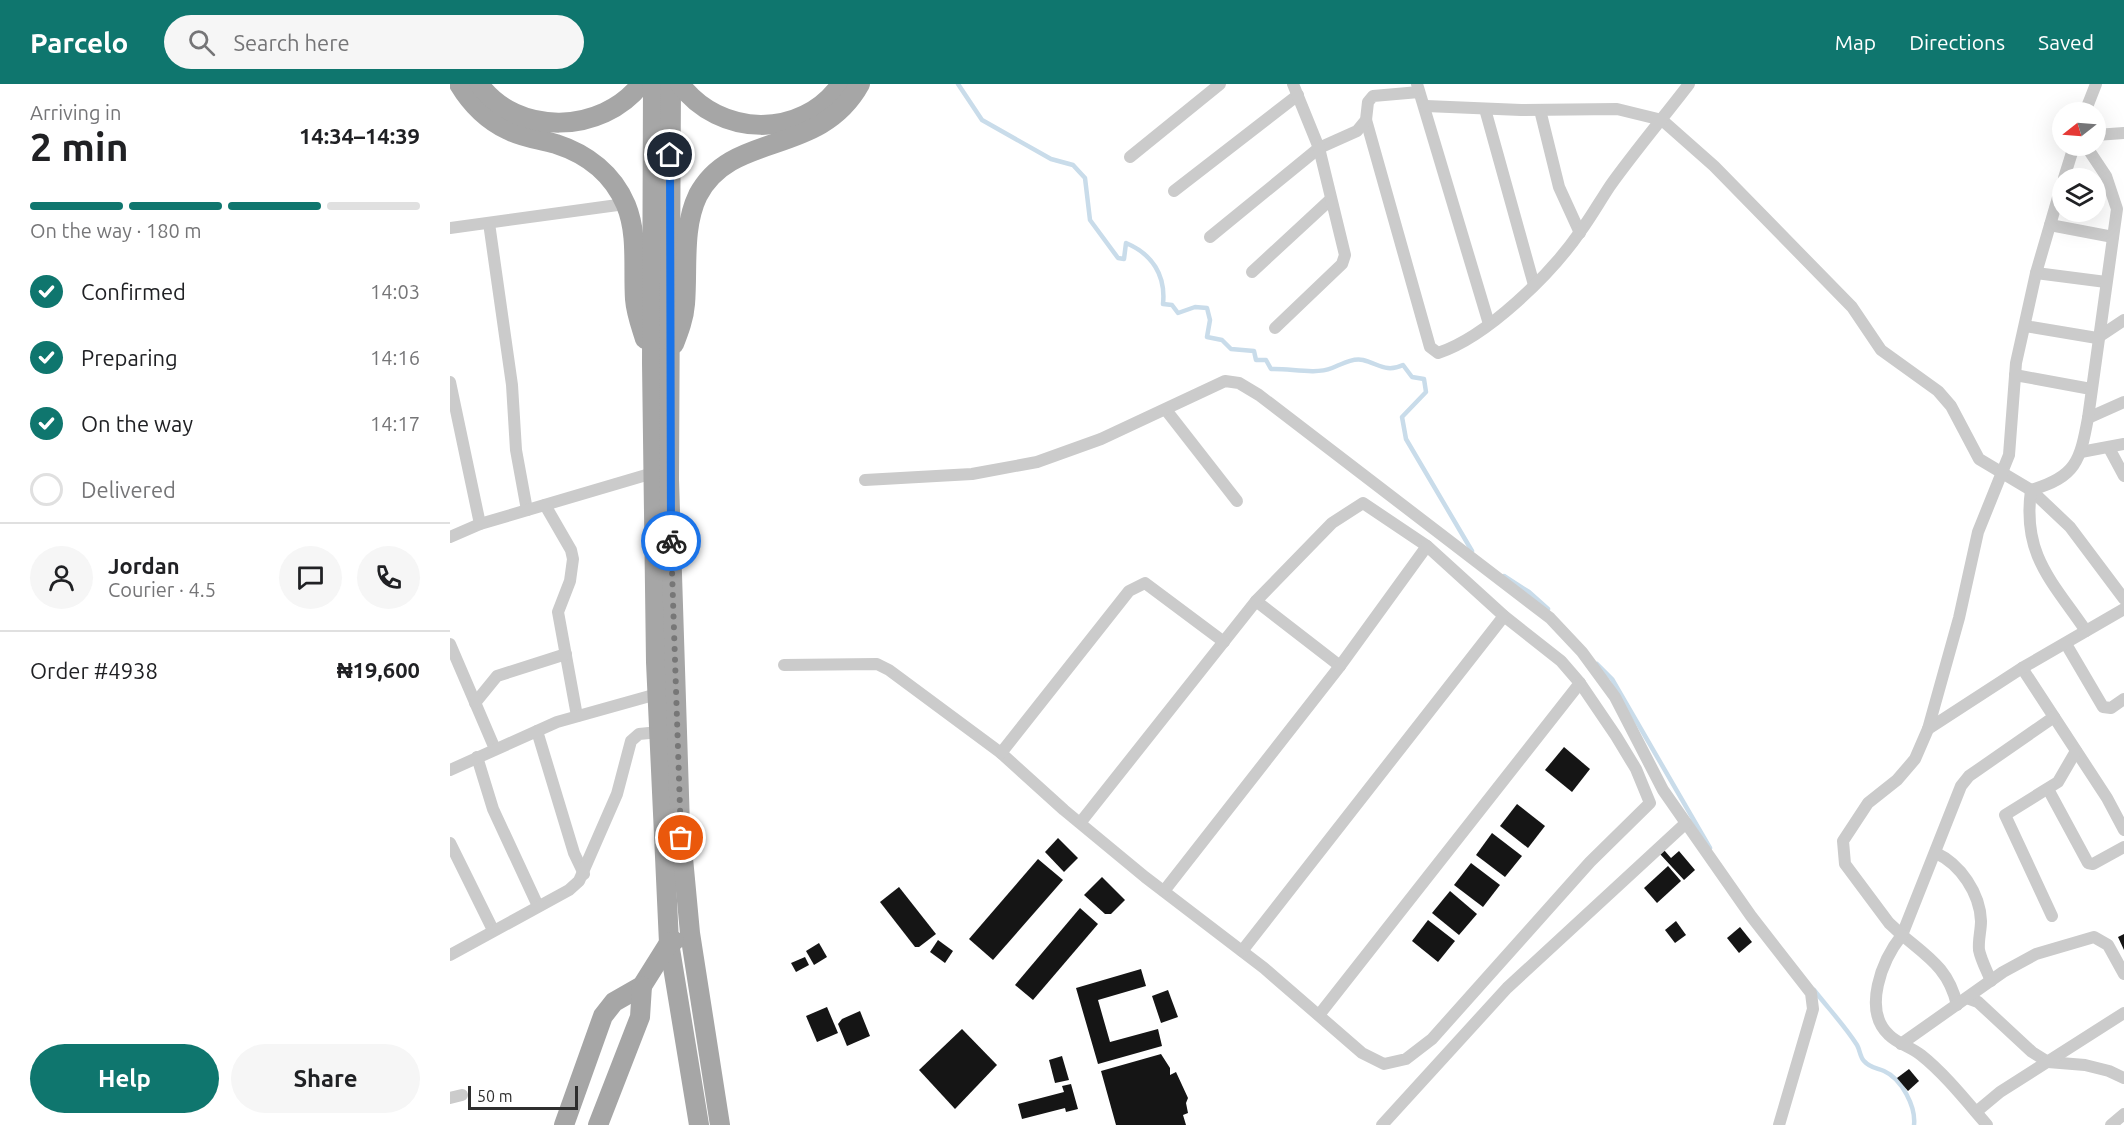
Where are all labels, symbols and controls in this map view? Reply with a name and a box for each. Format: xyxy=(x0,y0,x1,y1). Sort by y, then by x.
search box xyxy=(164,15,584,69)
icon: search xyxy=(185,26,218,59)
text: Parcelo xyxy=(30,27,128,58)
text: Search here xyxy=(233,30,350,55)
text: Map xyxy=(1835,30,1876,54)
text: Directions xyxy=(1909,30,2005,54)
text: Saved xyxy=(2038,30,2094,54)
text: Arriving in xyxy=(30,101,121,124)
north arrow xyxy=(2052,102,2106,156)
map controls xyxy=(2052,102,2106,222)
text: 14:34–14:39 xyxy=(299,123,420,148)
text: 2 min xyxy=(30,125,129,168)
pin xyxy=(644,129,695,180)
icon: home xyxy=(653,138,686,171)
button: layers xyxy=(2052,168,2106,222)
text: On the way · 180 m xyxy=(30,219,202,242)
icon: check xyxy=(30,275,63,308)
text: Confirmed xyxy=(81,279,186,304)
text: 14:03 xyxy=(370,280,420,303)
icon: check xyxy=(30,341,63,374)
text: Preparing xyxy=(81,345,178,370)
text: 14:16 xyxy=(370,346,420,369)
icon: check xyxy=(30,407,63,440)
text: On the way xyxy=(81,411,193,436)
text: 14:17 xyxy=(370,412,420,435)
text: Delivered xyxy=(81,477,176,502)
courier xyxy=(641,511,701,571)
icon: bike xyxy=(655,525,688,558)
button: person xyxy=(30,546,93,609)
button: chat xyxy=(279,546,342,609)
button: phone xyxy=(357,546,420,609)
text: Jordan xyxy=(108,553,180,578)
text: Courier · 4.5 xyxy=(108,578,216,601)
text: ₦19,600 xyxy=(337,657,420,682)
text: Order #4938 xyxy=(30,658,158,683)
pin xyxy=(655,812,706,863)
icon: bag xyxy=(664,821,697,854)
button: Help xyxy=(30,1044,219,1113)
button: Share xyxy=(231,1044,420,1113)
scale bar xyxy=(468,1083,578,1110)
text: 50 m xyxy=(477,1087,513,1105)

